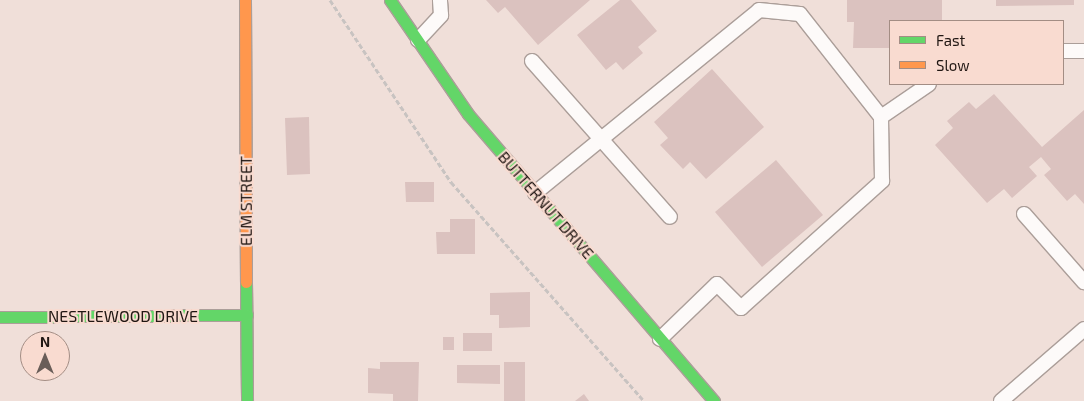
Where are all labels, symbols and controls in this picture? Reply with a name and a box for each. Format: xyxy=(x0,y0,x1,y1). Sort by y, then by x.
legend xyxy=(889,20,1064,85)
text: Fast xyxy=(936,31,965,49)
text: Slow xyxy=(936,56,970,74)
street label: BUTTERNUT DRIVE xyxy=(494,147,598,263)
street label: ELM STREET xyxy=(236,156,256,246)
street label: NESTLEWOOD DRIVE xyxy=(48,306,198,326)
north arrow xyxy=(20,331,70,381)
text: N xyxy=(40,333,50,350)

